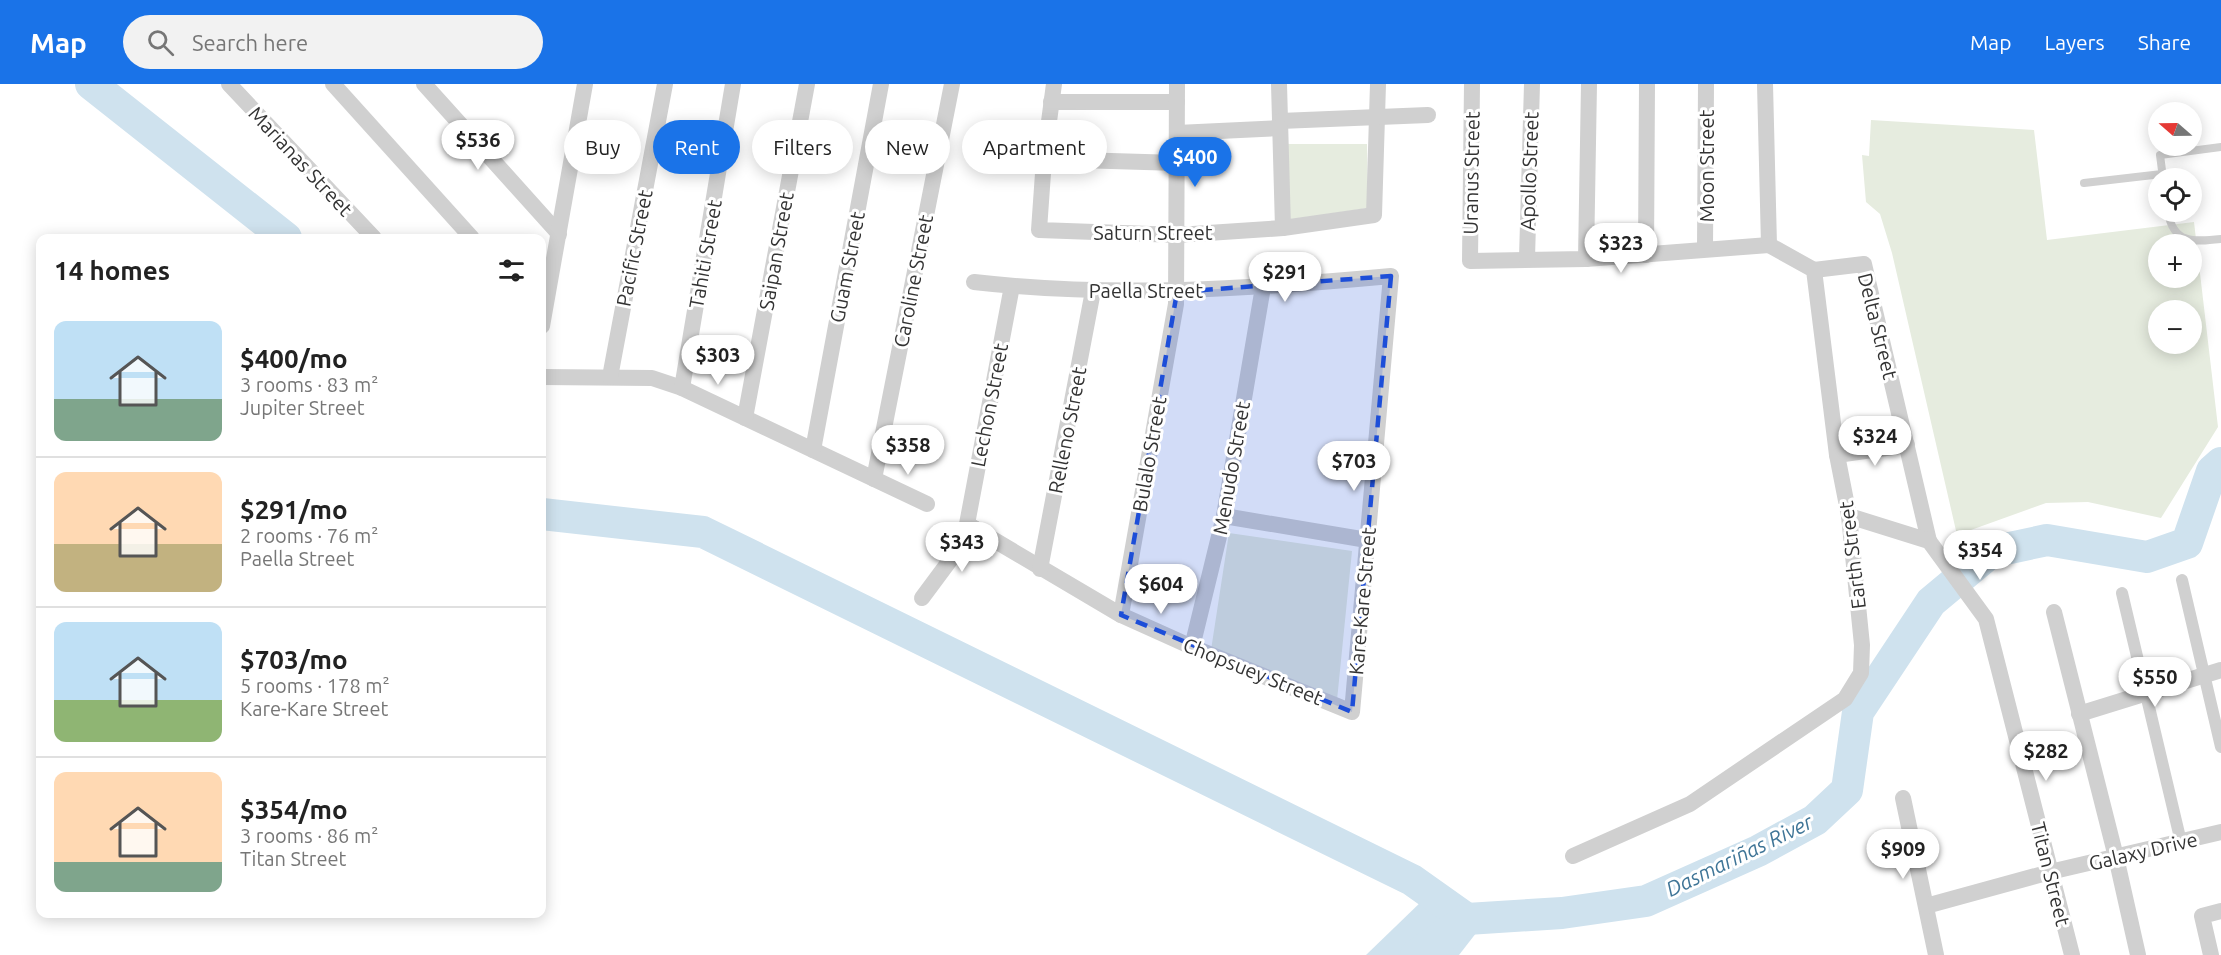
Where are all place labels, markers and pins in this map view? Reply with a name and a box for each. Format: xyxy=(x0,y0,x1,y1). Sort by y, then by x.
pin: $536 xyxy=(442,120,514,171)
pin: $400 xyxy=(1159,137,1231,188)
pin: $323 xyxy=(1585,223,1657,274)
pin: $291 xyxy=(1249,252,1321,303)
pin: $303 xyxy=(682,335,754,386)
pin: $324 xyxy=(1839,416,1911,467)
pin: $358 xyxy=(872,425,944,476)
pin: $703 xyxy=(1318,441,1390,492)
pin: $343 xyxy=(926,522,998,573)
pin: $354 xyxy=(1944,530,2016,581)
pin: $604 xyxy=(1125,564,1197,615)
pin: $550 xyxy=(2119,657,2191,708)
pin: $282 xyxy=(2010,731,2082,782)
pin: $909 xyxy=(1867,829,1939,880)

